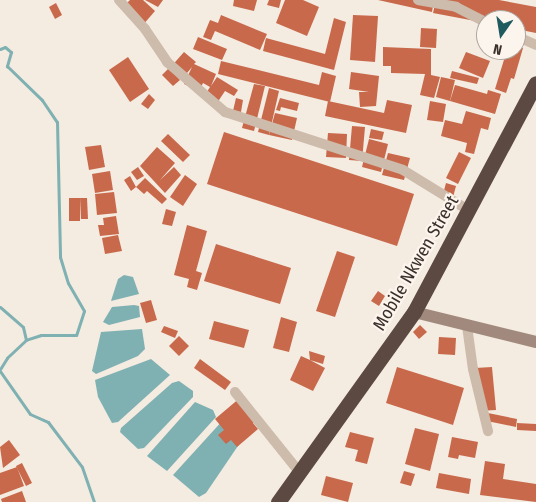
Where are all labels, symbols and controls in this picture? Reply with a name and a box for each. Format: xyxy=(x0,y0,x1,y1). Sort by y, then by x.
north arrow xyxy=(476,10,526,60)
text: N xyxy=(492,40,504,58)
street label: Mobile Nkwen Street xyxy=(369,192,463,334)

